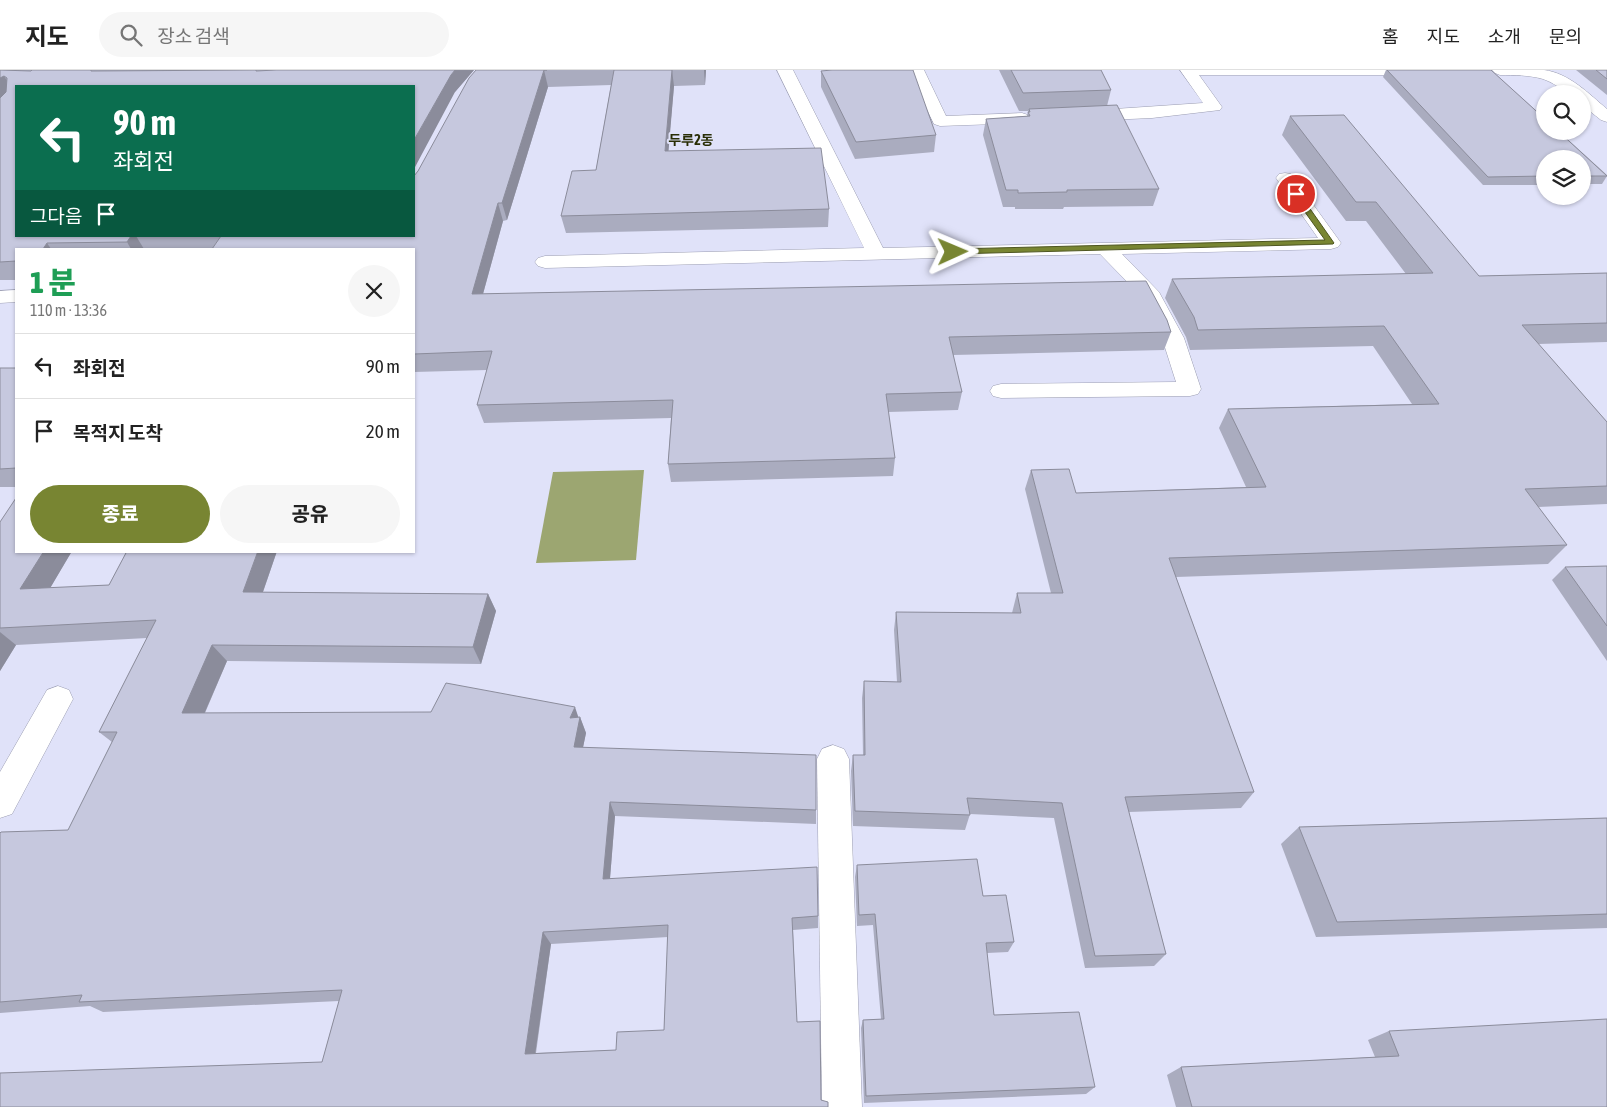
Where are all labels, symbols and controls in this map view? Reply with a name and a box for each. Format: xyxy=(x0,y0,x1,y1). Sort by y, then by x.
search box xyxy=(99,12,449,57)
icon: search xyxy=(117,21,145,49)
text: 지도 xyxy=(25,23,69,50)
text: 장소 검색 xyxy=(157,25,230,47)
text: 홈 xyxy=(1382,26,1399,47)
text: 지도 xyxy=(1427,26,1460,47)
text: 소개 xyxy=(1488,26,1521,47)
text: 문의 xyxy=(1549,26,1582,47)
map controls xyxy=(1536,85,1591,205)
button: search xyxy=(1536,85,1591,140)
text: 90 m xyxy=(113,102,176,142)
icon: left xyxy=(30,105,95,170)
district label: 두루2동 xyxy=(668,132,714,148)
text: 좌회전 xyxy=(113,148,174,174)
button: layers xyxy=(1536,150,1591,205)
pin xyxy=(1275,173,1317,215)
icon: arrive xyxy=(1282,180,1310,208)
icon: arrive xyxy=(92,200,120,228)
text: 그다음 xyxy=(30,205,82,227)
position arrow xyxy=(926,225,978,277)
text: 1 분 xyxy=(30,265,76,299)
button: close xyxy=(348,265,400,317)
text: 110 m · 13:36 xyxy=(30,301,107,319)
icon: left xyxy=(30,352,58,380)
text: 90 m xyxy=(366,355,400,377)
text: 좌회전 xyxy=(73,357,125,379)
icon: arrive xyxy=(30,417,58,445)
text: 20 m xyxy=(366,420,400,442)
text: 목적지 도착 xyxy=(73,422,163,444)
button: 종료 xyxy=(30,485,210,543)
button: 공유 xyxy=(220,485,400,543)

